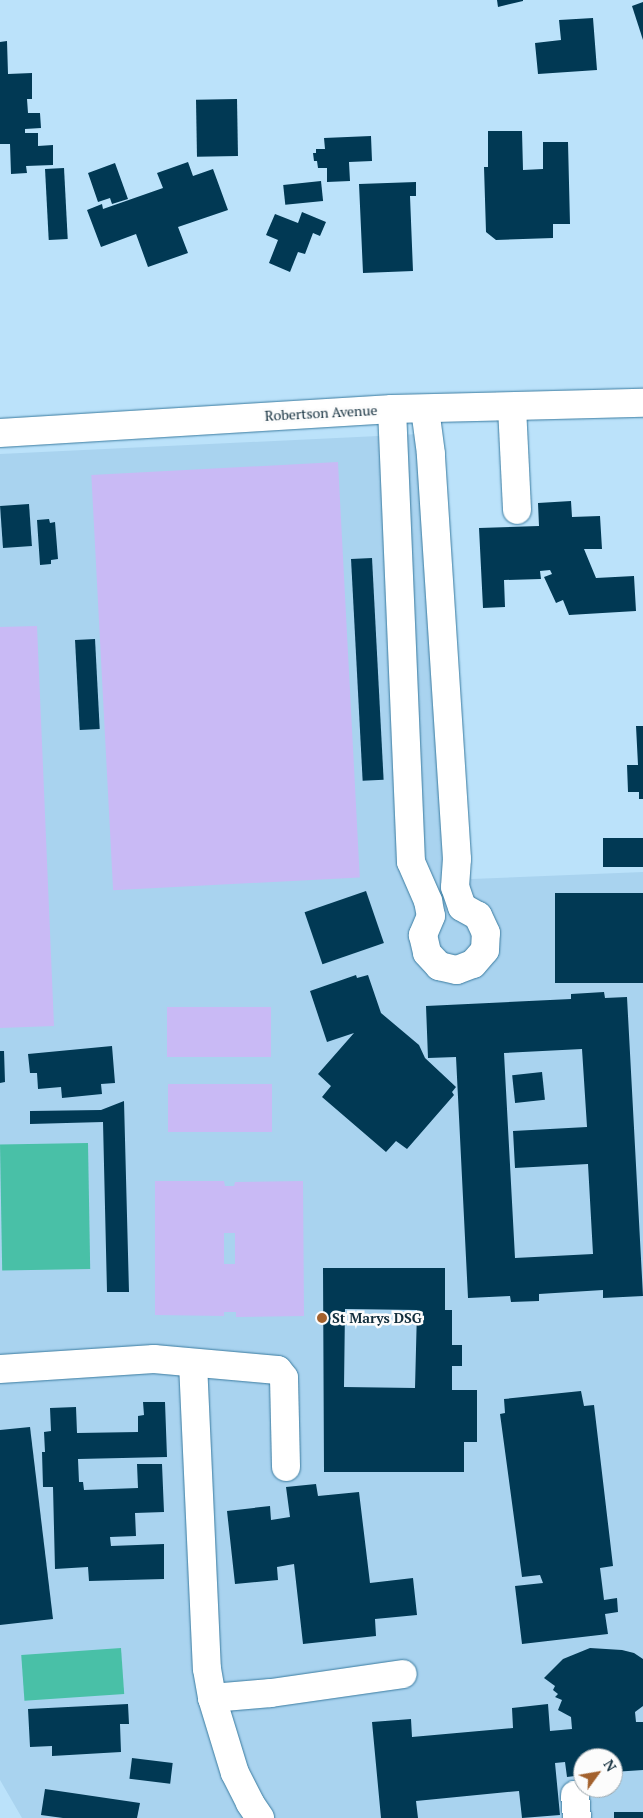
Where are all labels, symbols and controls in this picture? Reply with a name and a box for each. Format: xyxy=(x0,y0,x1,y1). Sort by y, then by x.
street label: Robertson Avenue xyxy=(264,402,378,424)
place label: St Marys DSG xyxy=(332,1310,422,1326)
marker: St Marys DSG xyxy=(316,1312,328,1324)
north arrow xyxy=(573,1748,623,1798)
text: N xyxy=(599,1756,621,1775)

